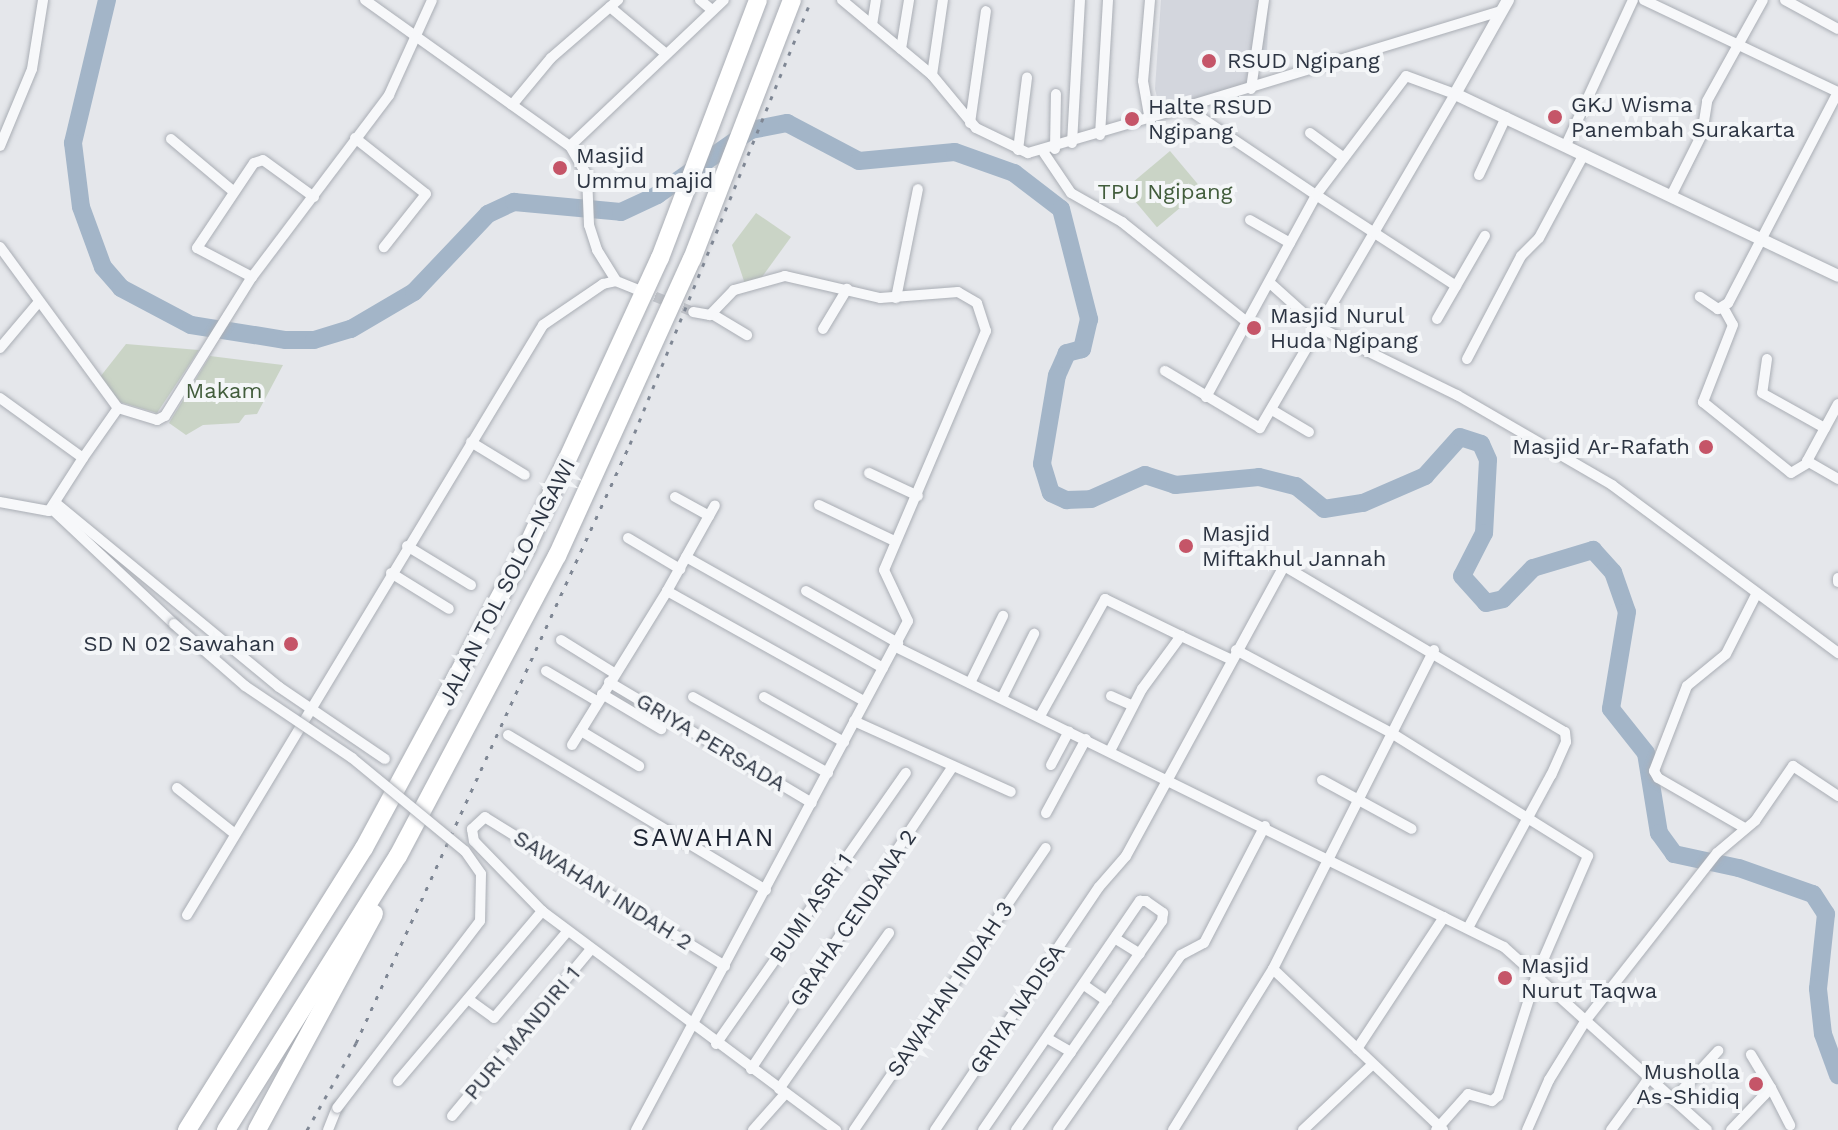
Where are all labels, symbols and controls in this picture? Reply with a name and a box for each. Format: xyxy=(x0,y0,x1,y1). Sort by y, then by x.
place label: RSUD Ngipang xyxy=(1227,48,1380,74)
marker: RSUD Ngipang xyxy=(1198,50,1220,72)
place label: GKJ Wisma Panembah Surakarta xyxy=(1571,91,1795,142)
place label: Halte RSUD Ngipang xyxy=(1148,93,1272,144)
marker: GKJ Wisma Panembah Surakarta xyxy=(1546,108,1564,126)
marker: Halte RSUD Ngipang xyxy=(1123,110,1141,128)
place label: Masjid Ummu majid xyxy=(576,142,713,194)
marker: Masjid Ummu majid xyxy=(551,159,569,177)
park label: TPU Ngipang xyxy=(1098,179,1232,205)
place label: Masjid Nurul Huda Ngipang xyxy=(1270,302,1418,354)
marker: Masjid Nurul Huda Ngipang xyxy=(1245,319,1263,337)
park label: Makam xyxy=(186,378,262,404)
place label: Masjid Ar-Rafath xyxy=(1511,434,1690,460)
marker: Masjid Ar-Rafath xyxy=(1697,438,1715,456)
street label: JALAN TOL SOLO–NGAWI xyxy=(433,453,581,711)
place label: Masjid Miftakhul Jannah xyxy=(1202,520,1388,572)
marker: Masjid Miftakhul Jannah xyxy=(1177,537,1195,555)
place label: SD N 02 Sawahan xyxy=(83,631,275,657)
marker: SD N 02 Sawahan xyxy=(282,635,300,653)
street label: GRIYA PERSADA xyxy=(631,687,791,797)
district label: SAWAHAN xyxy=(633,822,775,854)
street label: SAWAHAN INDAH 2 xyxy=(509,824,697,956)
street label: GRAHA CENDANA 2 xyxy=(784,824,922,1012)
street label: BUMI ASRI 1 xyxy=(763,848,859,968)
street label: SAWAHAN INDAH 3 xyxy=(882,896,1018,1082)
street label: GRIYA NADISA xyxy=(964,939,1070,1079)
place label: Masjid Nurut Taqwa xyxy=(1521,952,1658,1004)
street label: PURI MANDIRI 1 xyxy=(458,961,586,1105)
marker: Masjid Nurut Taqwa xyxy=(1496,969,1514,987)
place label: Musholla As-Shidiq xyxy=(1636,1058,1740,1110)
marker: Musholla As-Shidiq xyxy=(1747,1075,1765,1093)

